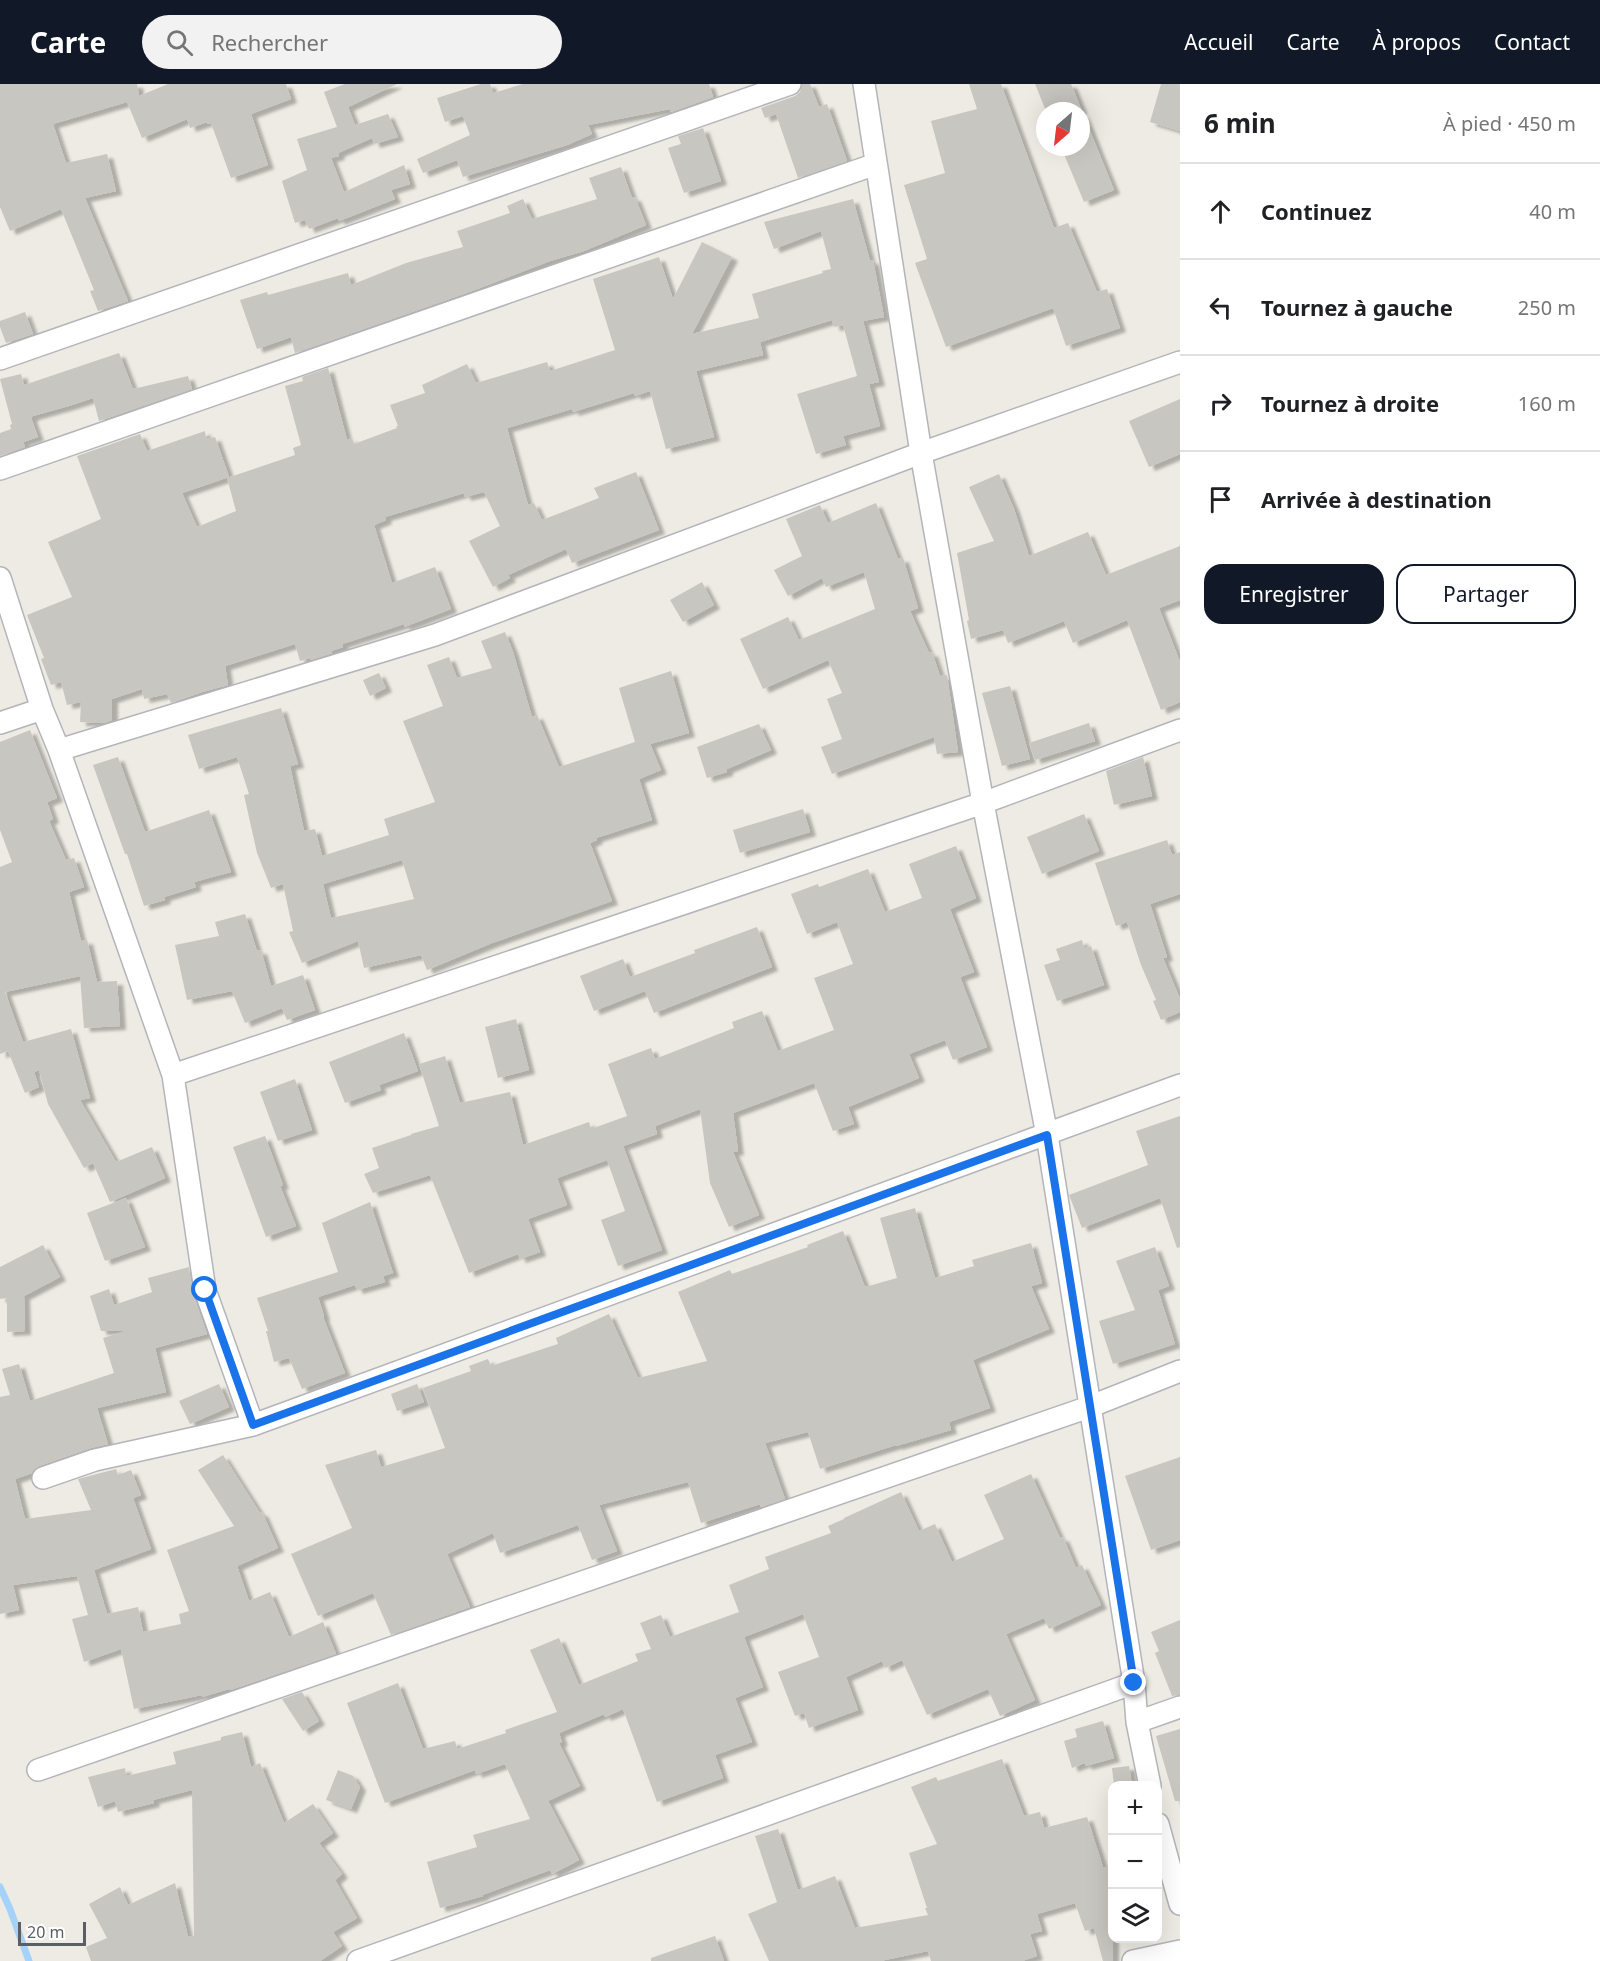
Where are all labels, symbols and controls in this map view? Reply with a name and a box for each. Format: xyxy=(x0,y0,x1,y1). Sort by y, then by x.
search box xyxy=(142,15,562,69)
text: Carte xyxy=(30,23,106,61)
icon: search xyxy=(163,26,196,59)
text: Rechercher xyxy=(211,27,328,57)
text: Accueil xyxy=(1184,28,1253,56)
text: Carte xyxy=(1286,28,1340,56)
text: À propos xyxy=(1373,28,1461,56)
text: Contact xyxy=(1494,28,1570,56)
north arrow xyxy=(1036,102,1090,156)
text: 6 min xyxy=(1204,105,1276,141)
text: À pied · 450 m xyxy=(1443,110,1576,137)
icon: ahead xyxy=(1204,195,1237,228)
text: Continuez xyxy=(1261,196,1372,226)
text: 40 m xyxy=(1529,198,1576,225)
icon: left xyxy=(1204,291,1237,324)
text: Tournez à gauche xyxy=(1261,292,1453,322)
text: 250 m xyxy=(1518,294,1576,321)
icon: right xyxy=(1204,387,1237,420)
text: Tournez à droite xyxy=(1261,388,1439,418)
text: 160 m xyxy=(1518,390,1576,417)
icon: arrive xyxy=(1204,483,1237,516)
text: Arrivée à destination xyxy=(1261,484,1492,514)
button: Enregistrer xyxy=(1204,564,1384,624)
button: Partager xyxy=(1396,564,1576,624)
route start xyxy=(191,1276,217,1302)
route end xyxy=(1120,1669,1146,1695)
map controls xyxy=(1108,1781,1162,1943)
button: + xyxy=(1108,1781,1162,1835)
button: − xyxy=(1108,1835,1162,1889)
button: layers xyxy=(1108,1889,1162,1943)
scale bar xyxy=(18,1919,86,1946)
text: 20 m xyxy=(27,1921,64,1943)

